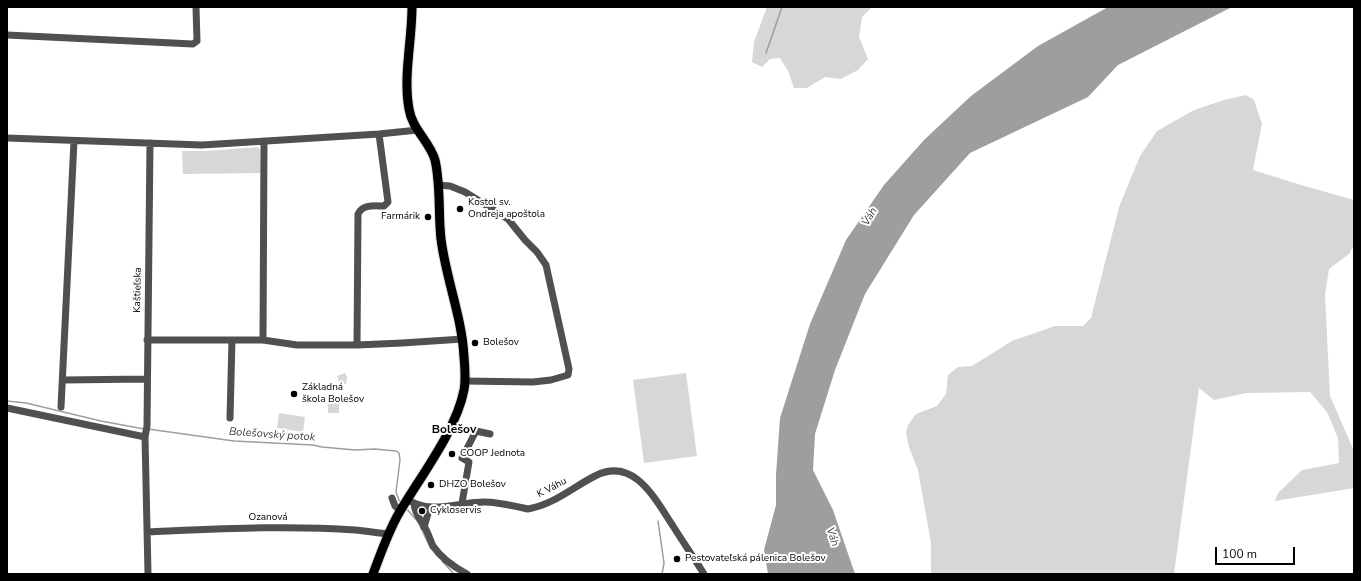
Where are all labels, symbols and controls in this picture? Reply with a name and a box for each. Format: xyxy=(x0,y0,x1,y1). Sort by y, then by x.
place label: Kostol sv. Ondreja apoštola xyxy=(468,197,545,220)
marker: Kostol sv. Ondreja apoštola xyxy=(455,204,465,214)
water label: Váh xyxy=(859,205,881,229)
place label: Farmárik xyxy=(381,211,420,223)
marker: Farmárik xyxy=(423,212,433,222)
street label: Kaštieľska xyxy=(132,267,144,313)
place label: Bolešov xyxy=(483,337,519,349)
marker: Bolešov xyxy=(470,338,480,348)
place label: Základná škola Bolešov xyxy=(302,382,364,406)
marker: Základná škola Bolešov xyxy=(289,389,299,399)
district label: Bolešov xyxy=(432,423,476,437)
water label: Bolešovský potok xyxy=(228,425,316,445)
place label: COOP Jednota xyxy=(460,448,525,460)
marker: COOP Jednota xyxy=(447,449,457,459)
street label: K Váhu xyxy=(535,475,569,501)
place label: DHZO Bolešov xyxy=(439,479,506,491)
marker: DHZO Bolešov xyxy=(426,480,436,490)
place label: Cykloservis xyxy=(430,505,481,517)
marker: Cykloservis xyxy=(417,506,427,516)
street label: Ozanová xyxy=(248,512,288,524)
water label: Váh xyxy=(823,526,841,548)
scale bar xyxy=(1217,539,1297,565)
text: 100 m xyxy=(1222,546,1257,562)
place label: Pestovateľská pálenica Bolešov xyxy=(685,553,826,565)
marker: Pestovateľská pálenica Bolešov xyxy=(672,554,682,564)

